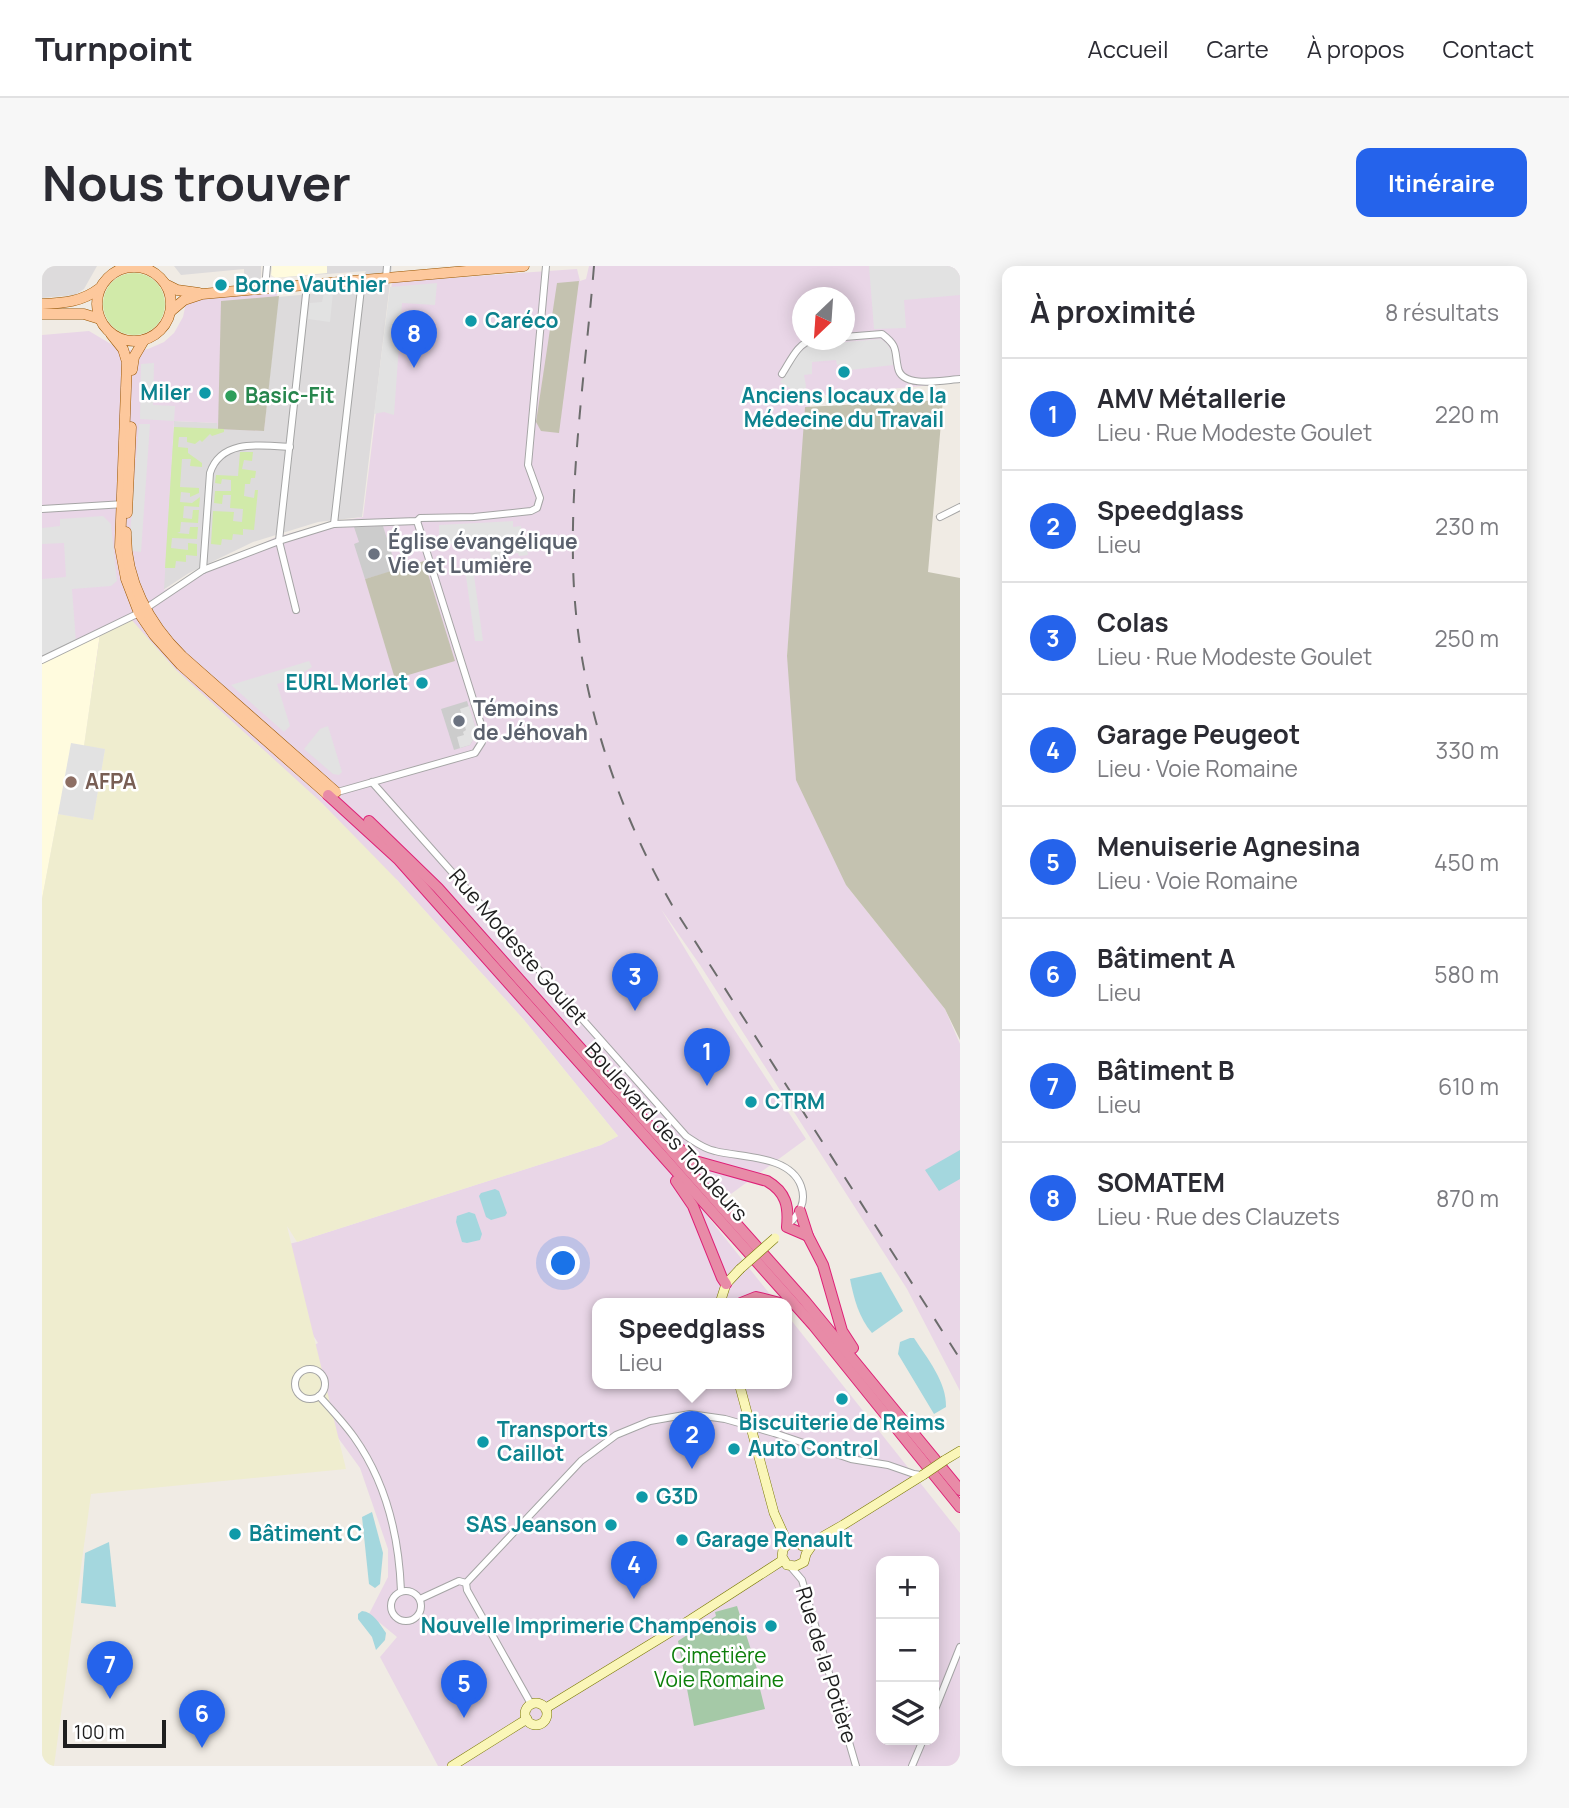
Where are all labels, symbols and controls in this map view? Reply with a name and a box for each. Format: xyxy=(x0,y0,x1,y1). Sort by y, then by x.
text: Turnpoint xyxy=(35,26,193,71)
text: Accueil xyxy=(1088,32,1168,65)
text: Carte xyxy=(1206,32,1269,65)
text: À propos xyxy=(1307,32,1405,65)
text: Contact xyxy=(1443,32,1534,65)
button: Itinéraire xyxy=(1356,148,1527,217)
text: Nous trouver xyxy=(42,149,351,216)
place label: Borne Vauthier xyxy=(235,270,386,298)
marker: Borne Vauthier xyxy=(213,277,229,293)
north arrow xyxy=(792,287,855,350)
text: À proximité xyxy=(1030,291,1196,332)
text: 8 résultats xyxy=(1385,296,1499,328)
place label: Caréco xyxy=(485,306,558,334)
pin: 8 xyxy=(391,310,437,368)
marker: Caréco xyxy=(463,313,479,329)
marker: Anciens locaux de la Médecine du Travail xyxy=(836,364,852,380)
place label: Miler xyxy=(140,378,191,406)
text: AMV Métallerie xyxy=(1097,380,1286,416)
place label: Basic-Fit xyxy=(245,381,335,409)
place label: Anciens locaux de la Médecine du Travail xyxy=(741,381,947,433)
marker: Miler xyxy=(197,385,213,401)
marker: Basic-Fit xyxy=(223,388,239,404)
text: 1 xyxy=(1048,398,1058,430)
text: 220 m xyxy=(1435,398,1499,430)
text: Lieu · Rue Modeste Goulet xyxy=(1097,416,1372,448)
text: Speedglass xyxy=(1097,492,1244,528)
text: 2 xyxy=(1046,510,1060,542)
text: 230 m xyxy=(1435,510,1499,542)
place label: Église évangélique Vie et Lumière xyxy=(388,527,578,579)
text: Lieu xyxy=(1097,528,1141,560)
marker: Église évangélique Vie et Lumière xyxy=(366,546,382,562)
text: Colas xyxy=(1097,604,1169,640)
text: 3 xyxy=(1046,622,1060,654)
text: 250 m xyxy=(1434,622,1499,654)
text: Lieu · Rue Modeste Goulet xyxy=(1097,640,1372,672)
place label: EURL Morlet xyxy=(285,668,408,696)
marker: EURL Morlet xyxy=(414,675,430,691)
place label: Témoins de Jéhovah xyxy=(473,694,588,746)
marker: Témoins de Jéhovah xyxy=(451,713,467,729)
text: Garage Peugeot xyxy=(1097,716,1300,752)
text: 4 xyxy=(1046,734,1060,766)
text: 330 m xyxy=(1435,734,1499,766)
text: Lieu · Voie Romaine xyxy=(1097,752,1298,784)
place label: AFPA xyxy=(85,767,137,795)
marker: AFPA xyxy=(63,774,79,790)
text: Menuiserie Agnesina xyxy=(1097,828,1360,864)
text: 5 xyxy=(1046,846,1060,878)
text: 450 m xyxy=(1434,846,1499,878)
street label: Rue Modeste Goulet xyxy=(443,863,594,1030)
text: Lieu · Voie Romaine xyxy=(1097,864,1298,896)
text: Bâtiment A xyxy=(1097,940,1236,976)
pin: 3 xyxy=(612,953,658,1011)
text: 6 xyxy=(1046,958,1060,990)
text: 580 m xyxy=(1434,958,1499,990)
text: Lieu xyxy=(1097,976,1141,1008)
pin: 1 xyxy=(684,1028,730,1086)
street label: Boulevard des Tondeurs xyxy=(579,1036,755,1227)
text: Bâtiment B xyxy=(1097,1052,1234,1088)
text: 7 xyxy=(1047,1070,1059,1102)
text: 610 m xyxy=(1438,1070,1499,1102)
place label: CTRM xyxy=(765,1087,825,1115)
text: Lieu xyxy=(1097,1088,1141,1120)
marker: CTRM xyxy=(743,1094,759,1110)
text: SOMATEM xyxy=(1097,1164,1225,1200)
text: 8 xyxy=(1046,1182,1060,1214)
text: 870 m xyxy=(1436,1182,1499,1214)
text: Lieu · Rue des Clauzets xyxy=(1097,1200,1340,1232)
your location xyxy=(546,1246,580,1280)
popup xyxy=(592,1298,792,1389)
text: Speedglass xyxy=(619,1310,765,1346)
text: Lieu xyxy=(619,1346,663,1378)
marker: Biscuiterie de Reims xyxy=(834,1391,850,1407)
place label: Biscuiterie de Reims xyxy=(739,1408,945,1436)
pin: 2 xyxy=(669,1411,715,1469)
place label: Transports Caillot xyxy=(497,1415,608,1467)
marker: Transports Caillot xyxy=(475,1434,491,1450)
place label: Auto Control xyxy=(748,1434,879,1462)
marker: Auto Control xyxy=(726,1441,742,1457)
place label: G3D xyxy=(656,1482,698,1510)
marker: G3D xyxy=(634,1489,650,1505)
place label: SAS Jeanson xyxy=(466,1510,597,1538)
marker: SAS Jeanson xyxy=(603,1517,619,1533)
place label: Bâtiment C xyxy=(249,1519,362,1547)
place label: Garage Renault xyxy=(696,1525,853,1553)
marker: Bâtiment C xyxy=(227,1526,243,1542)
marker: Garage Renault xyxy=(674,1532,690,1548)
pin: 4 xyxy=(611,1541,657,1599)
map controls xyxy=(876,1556,939,1745)
button: + xyxy=(876,1556,939,1619)
street label: Rue de la Potière xyxy=(790,1583,864,1746)
place label: Nouvelle Imprimerie Champenois xyxy=(421,1611,757,1639)
marker: Nouvelle Imprimerie Champenois xyxy=(763,1618,779,1634)
button: − xyxy=(876,1619,939,1682)
pin: 7 xyxy=(87,1641,133,1699)
park label: Cimetière Voie Romaine xyxy=(654,1641,784,1693)
pin: 5 xyxy=(441,1660,487,1718)
button: layers xyxy=(876,1682,939,1745)
pin: 6 xyxy=(179,1690,225,1748)
scale bar xyxy=(63,1717,166,1749)
text: 100 m xyxy=(74,1719,125,1745)

